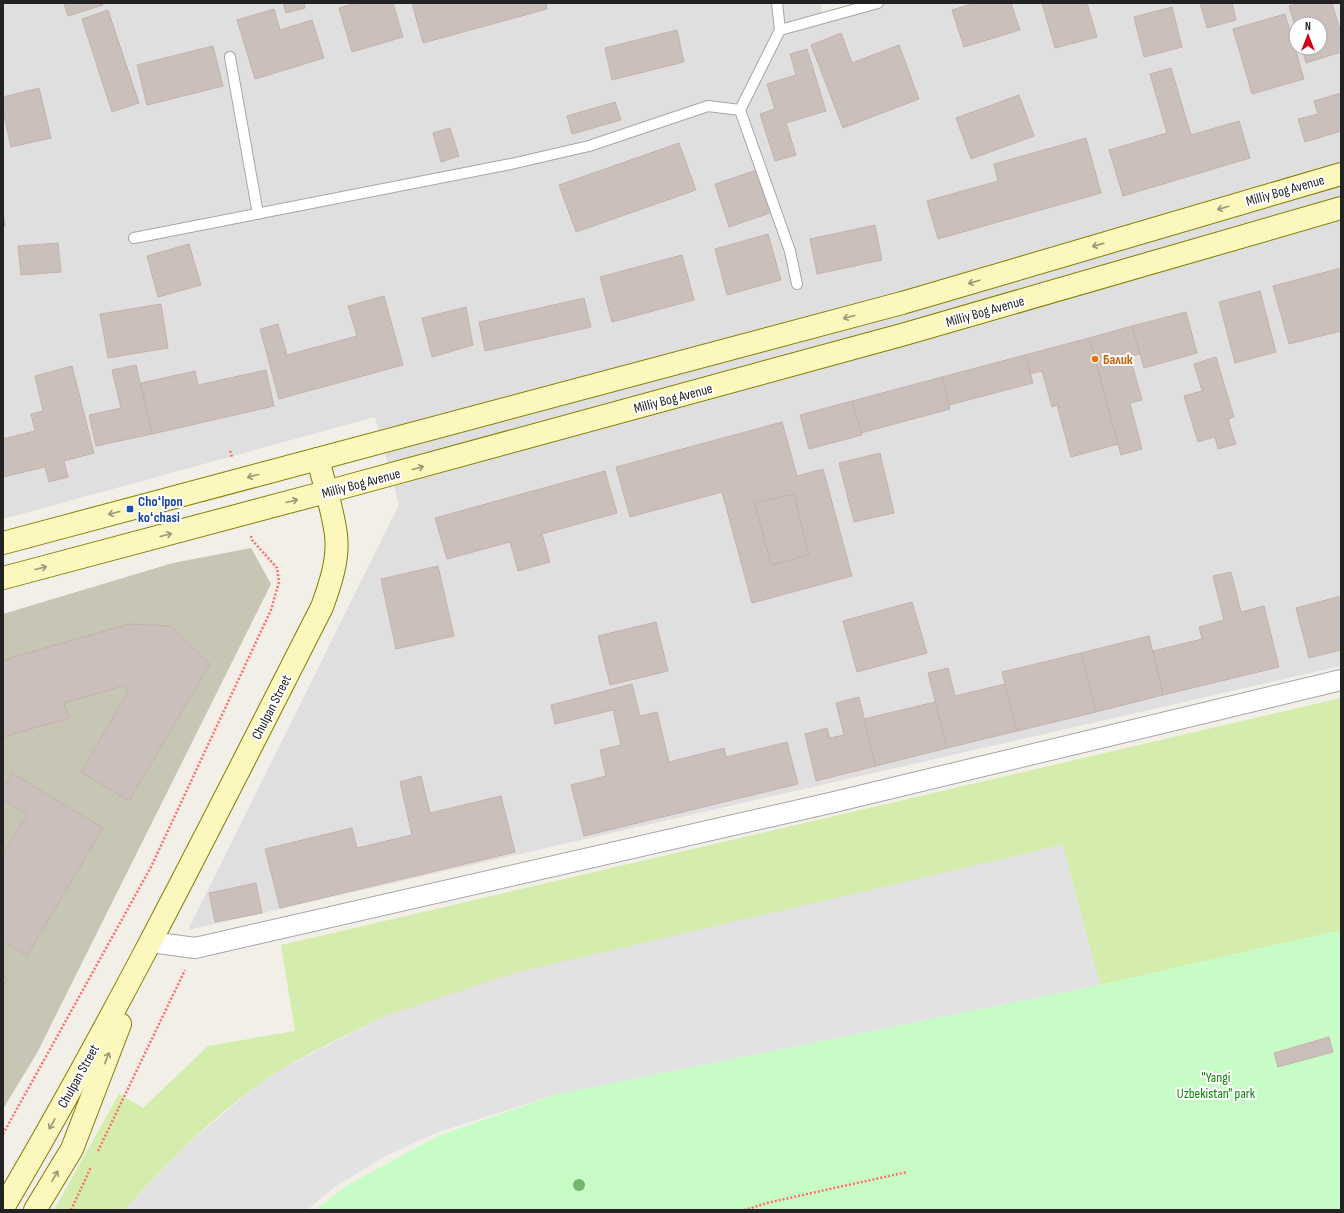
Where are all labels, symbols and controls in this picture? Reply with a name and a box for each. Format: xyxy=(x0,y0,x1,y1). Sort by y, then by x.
north arrow xyxy=(1288,16,1328,56)
text: N xyxy=(1305,20,1311,33)
street label: Milliy Bog Avenue xyxy=(1244,171,1326,210)
one-way arrow xyxy=(1217,205,1230,212)
one-way arrow xyxy=(1092,242,1105,249)
one-way arrow xyxy=(967,279,980,286)
street label: Milliy Bog Avenue xyxy=(944,292,1026,331)
one-way arrow xyxy=(842,314,855,321)
place label: Балик xyxy=(1103,351,1133,368)
marker: Балик xyxy=(1090,354,1100,364)
street label: Milliy Bog Avenue xyxy=(632,380,714,417)
one-way arrow xyxy=(411,463,424,471)
street label: Milliy Bog Avenue xyxy=(320,465,402,502)
one-way arrow xyxy=(247,473,260,480)
place label: Choʻlpon koʻchasi xyxy=(138,493,183,526)
one-way arrow xyxy=(285,497,298,505)
marker: Choʻlpon koʻchasi xyxy=(125,504,135,514)
one-way arrow xyxy=(108,510,121,517)
one-way arrow xyxy=(160,531,173,538)
one-way arrow xyxy=(34,564,47,571)
street label: Chulpan Street xyxy=(248,672,295,742)
street label: Chulpan Street xyxy=(54,1041,103,1111)
one-way arrow xyxy=(103,1052,111,1064)
park label: "Yangi Uzbekistan" park xyxy=(1177,1069,1256,1102)
one-way arrow xyxy=(48,1118,55,1130)
one-way arrow xyxy=(52,1170,60,1182)

